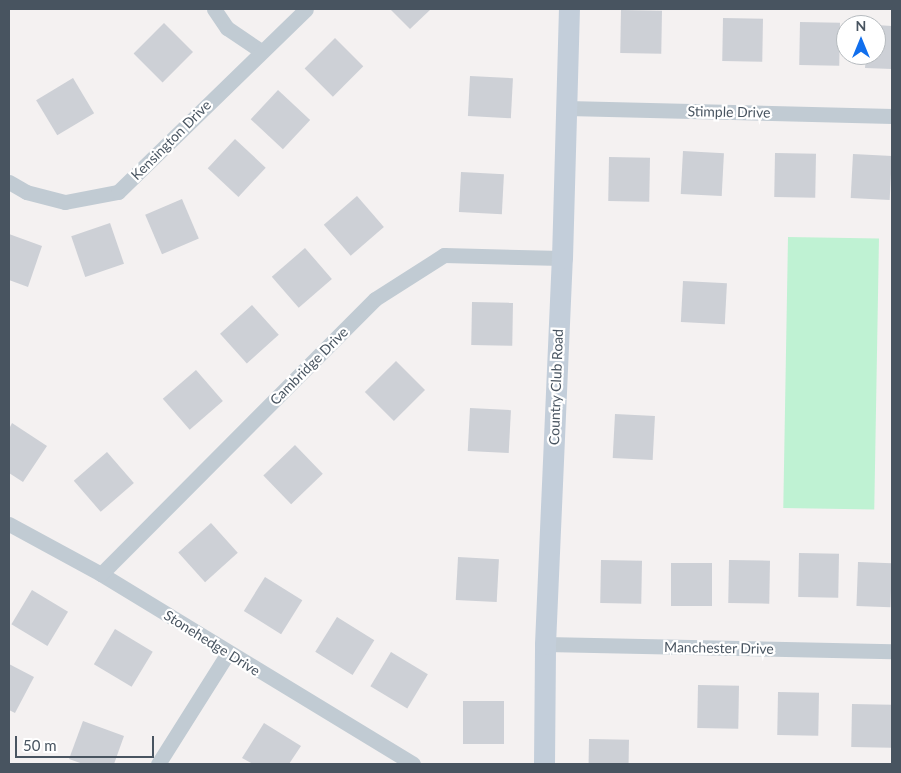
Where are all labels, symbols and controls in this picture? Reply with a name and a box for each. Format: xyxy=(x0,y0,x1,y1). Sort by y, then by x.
north arrow xyxy=(836,15,886,65)
text: N xyxy=(856,17,866,34)
street label: Kensington Drive xyxy=(128,97,214,183)
street label: Stimple Drive xyxy=(687,103,771,121)
street label: Cambridge Drive xyxy=(266,323,352,409)
street label: Country Club Road xyxy=(546,328,566,446)
street label: Stonehedge Drive xyxy=(161,607,263,679)
street label: Manchester Drive xyxy=(664,639,774,657)
scale bar xyxy=(18,726,156,758)
text: 50 m xyxy=(23,736,57,754)

